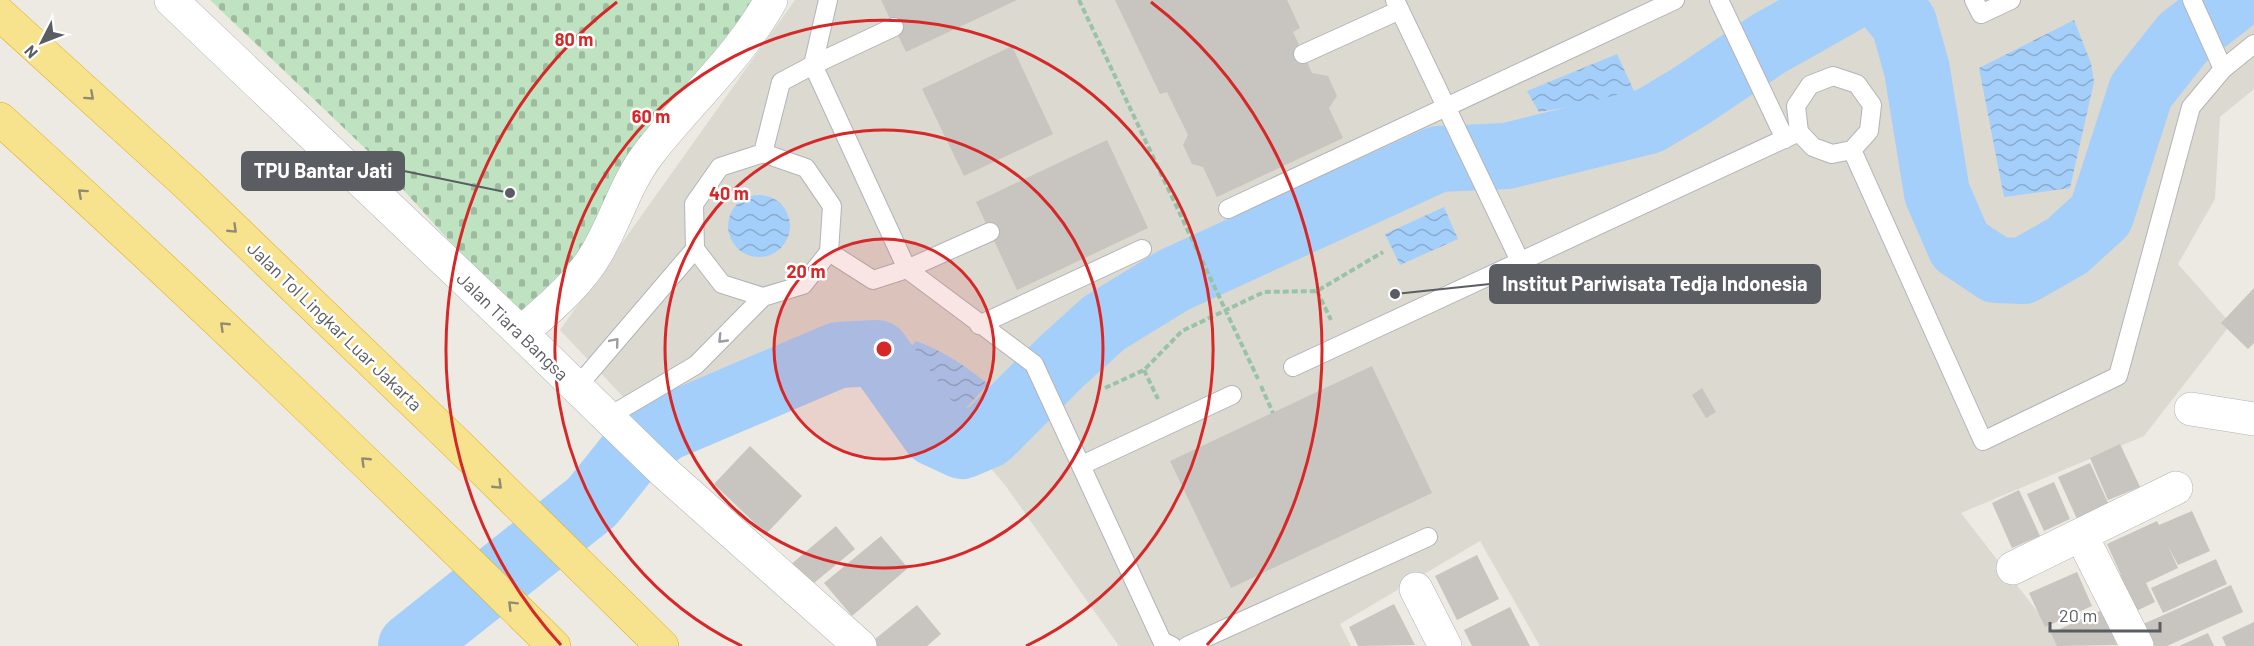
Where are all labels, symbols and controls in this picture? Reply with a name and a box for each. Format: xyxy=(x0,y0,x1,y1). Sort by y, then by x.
north arrow xyxy=(12,12,72,72)
text: 80 m xyxy=(555,28,593,50)
text: N xyxy=(20,42,41,63)
one-way arrow xyxy=(83,89,94,100)
text: 60 m xyxy=(632,105,670,127)
callout: TPU Bantar Jati xyxy=(242,152,404,190)
text: TPU Bantar Jati xyxy=(254,158,392,182)
text: 40 m xyxy=(709,182,749,204)
one-way arrow xyxy=(78,189,88,200)
one-way arrow xyxy=(226,221,237,232)
street label: Jalan Tol Lingkar Luar Jakarta xyxy=(243,237,427,415)
text: 20 m xyxy=(787,260,825,282)
callout: Institut Pariwisata Tedja Indonesia xyxy=(1490,265,1820,303)
street label: Jalan Tiara Bangsa xyxy=(453,267,573,385)
text: Institut Pariwisata Tedja Indonesia xyxy=(1502,271,1808,295)
one-way arrow xyxy=(220,323,231,334)
one-way arrow xyxy=(718,332,729,342)
one-way arrow xyxy=(608,338,619,349)
centre of rings xyxy=(874,339,894,359)
one-way arrow xyxy=(361,457,371,468)
one-way arrow xyxy=(491,477,502,488)
scale bar xyxy=(2050,595,2160,633)
one-way arrow xyxy=(508,601,518,612)
text: 20 m xyxy=(2059,604,2097,626)

